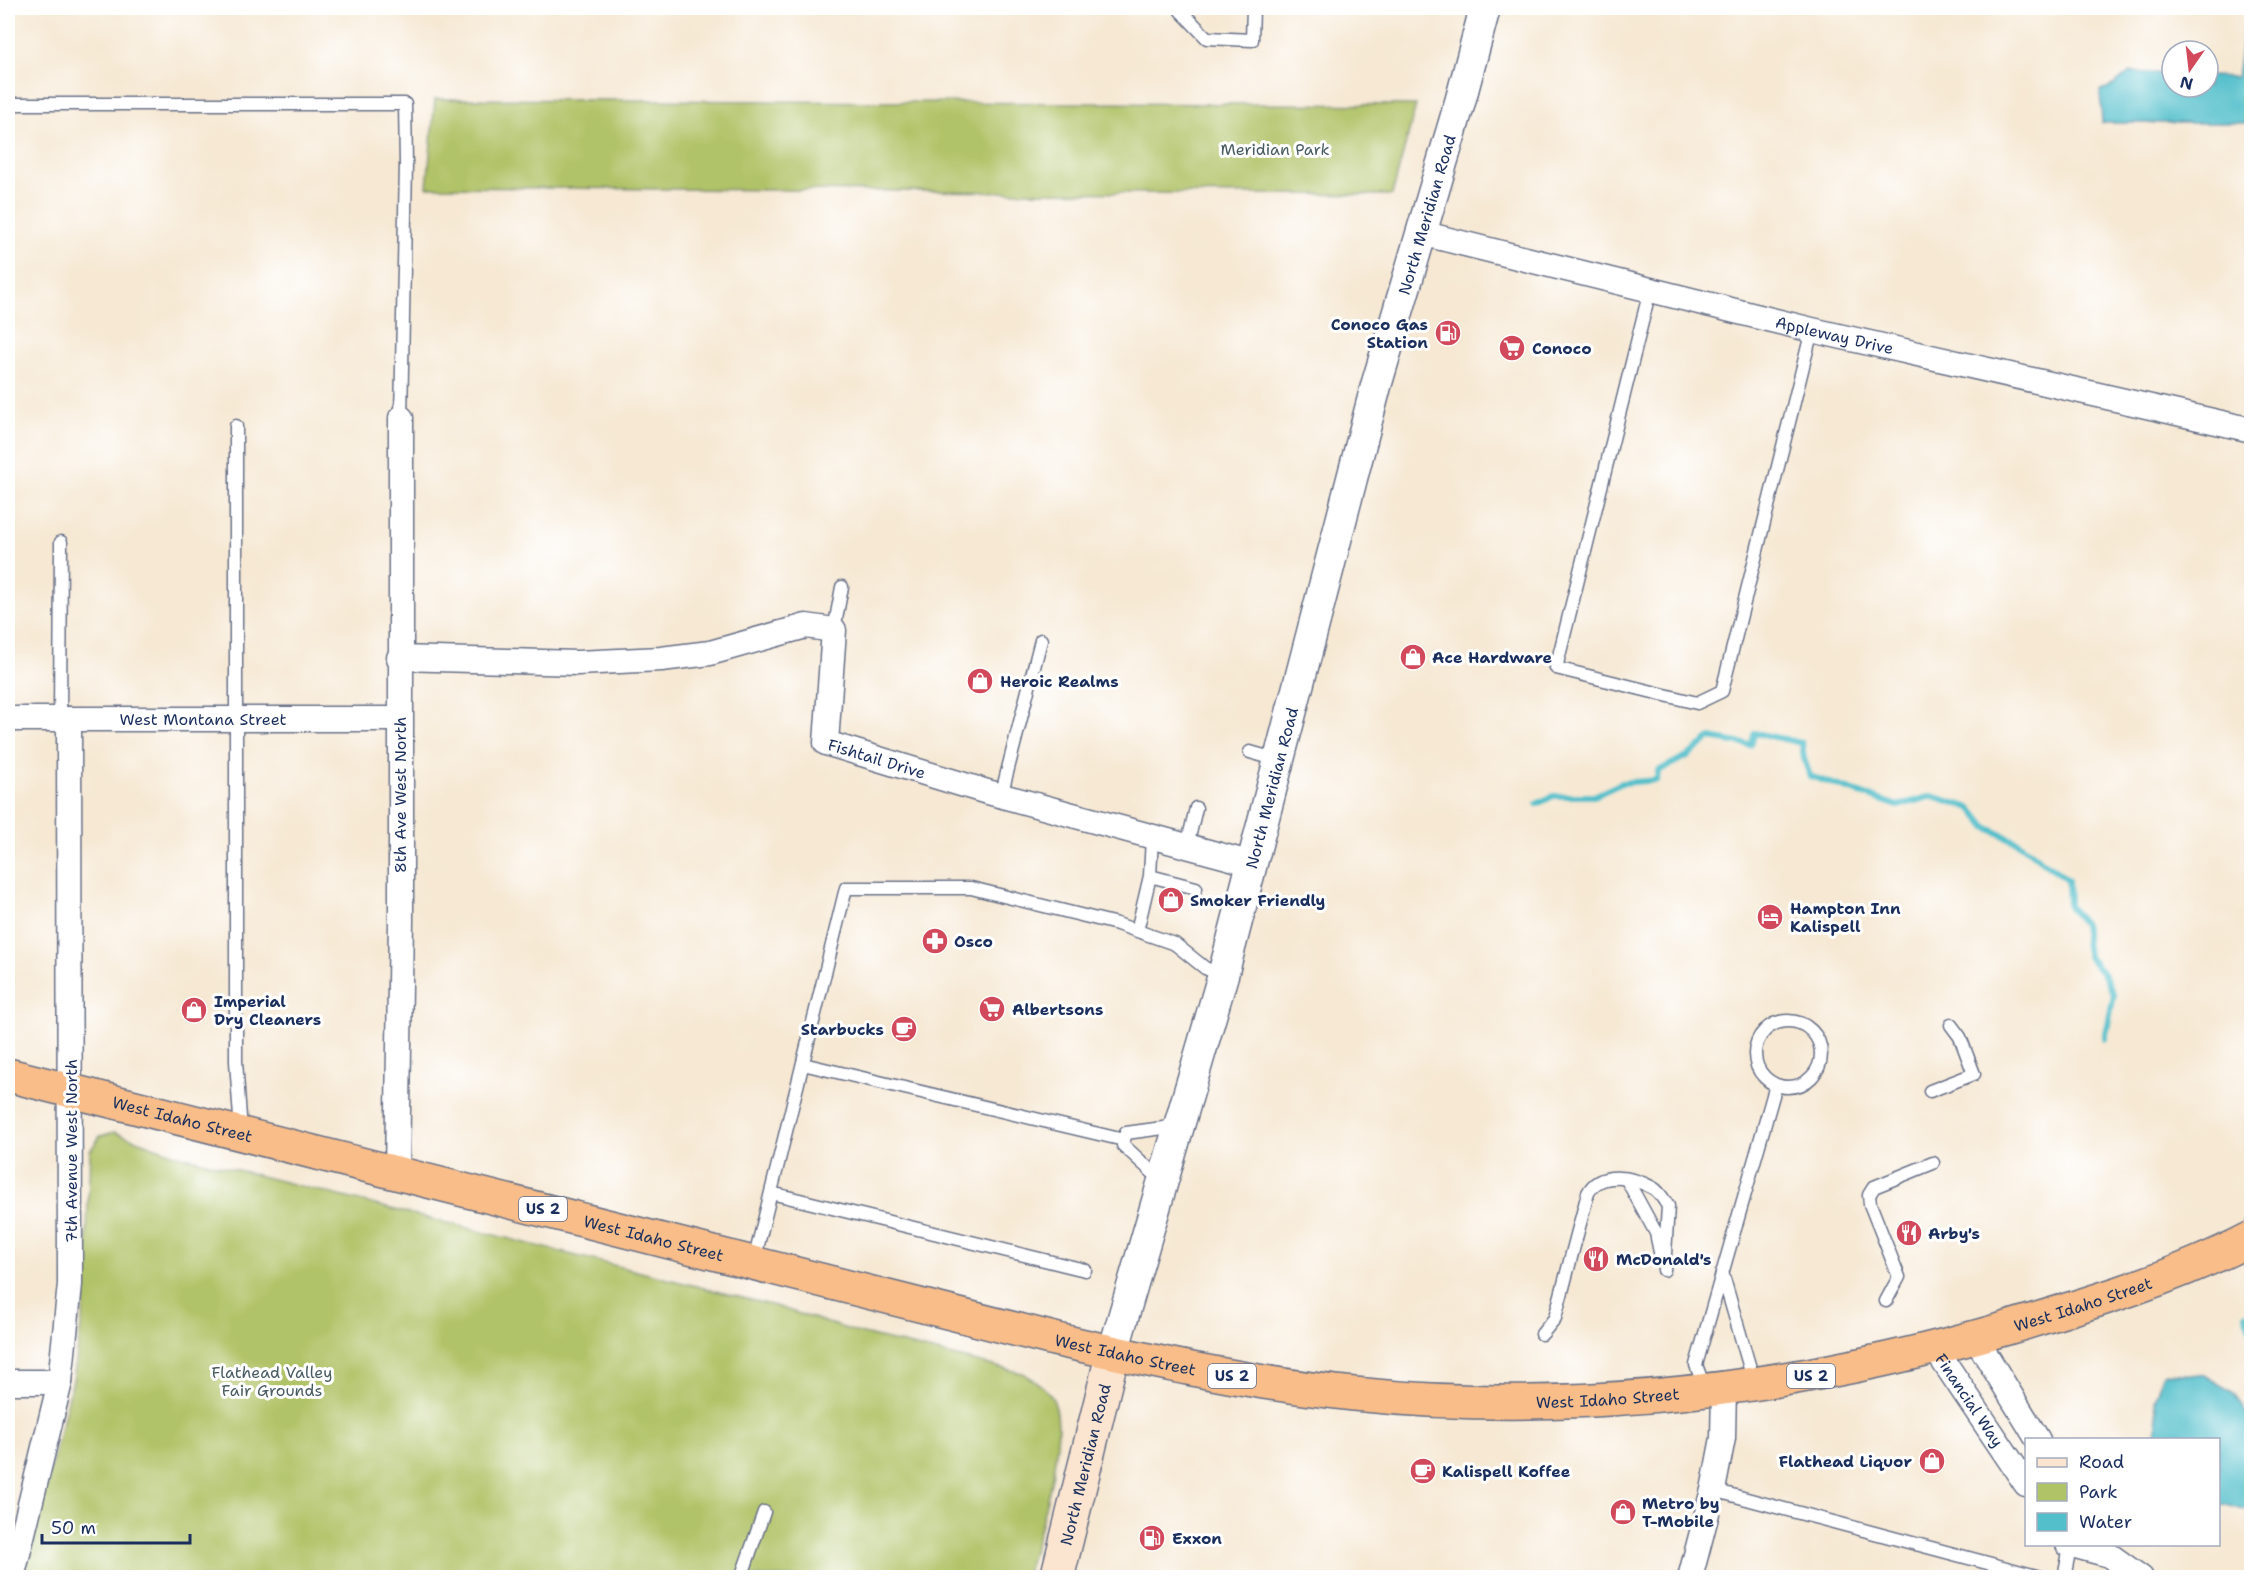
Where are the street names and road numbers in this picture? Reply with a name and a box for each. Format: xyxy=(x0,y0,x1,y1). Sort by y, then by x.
street label: North Meridian Road xyxy=(1393,132,1460,297)
street label: Appleway Drive xyxy=(1773,311,1896,359)
street label: North Meridian Road xyxy=(1241,705,1303,871)
street label: West Montana Street xyxy=(119,709,287,730)
street label: 8th Ave West North xyxy=(390,717,411,873)
street label: Fishtail Drive xyxy=(826,734,928,783)
street label: 7th Avenue West North xyxy=(61,1059,82,1243)
street label: West Idaho Street xyxy=(110,1091,255,1147)
road number: US 2 xyxy=(519,1197,567,1221)
street label: West Idaho Street xyxy=(581,1210,726,1266)
street label: West Idaho Street xyxy=(2011,1272,2155,1336)
street label: West Idaho Street xyxy=(1053,1329,1198,1380)
street label: Financial Way xyxy=(1931,1349,2009,1451)
road number: US 2 xyxy=(1208,1364,1256,1388)
road number: US 2 xyxy=(1787,1364,1835,1388)
street label: North Meridian Road xyxy=(1055,1381,1115,1548)
street label: West Idaho Street xyxy=(1536,1383,1680,1412)

